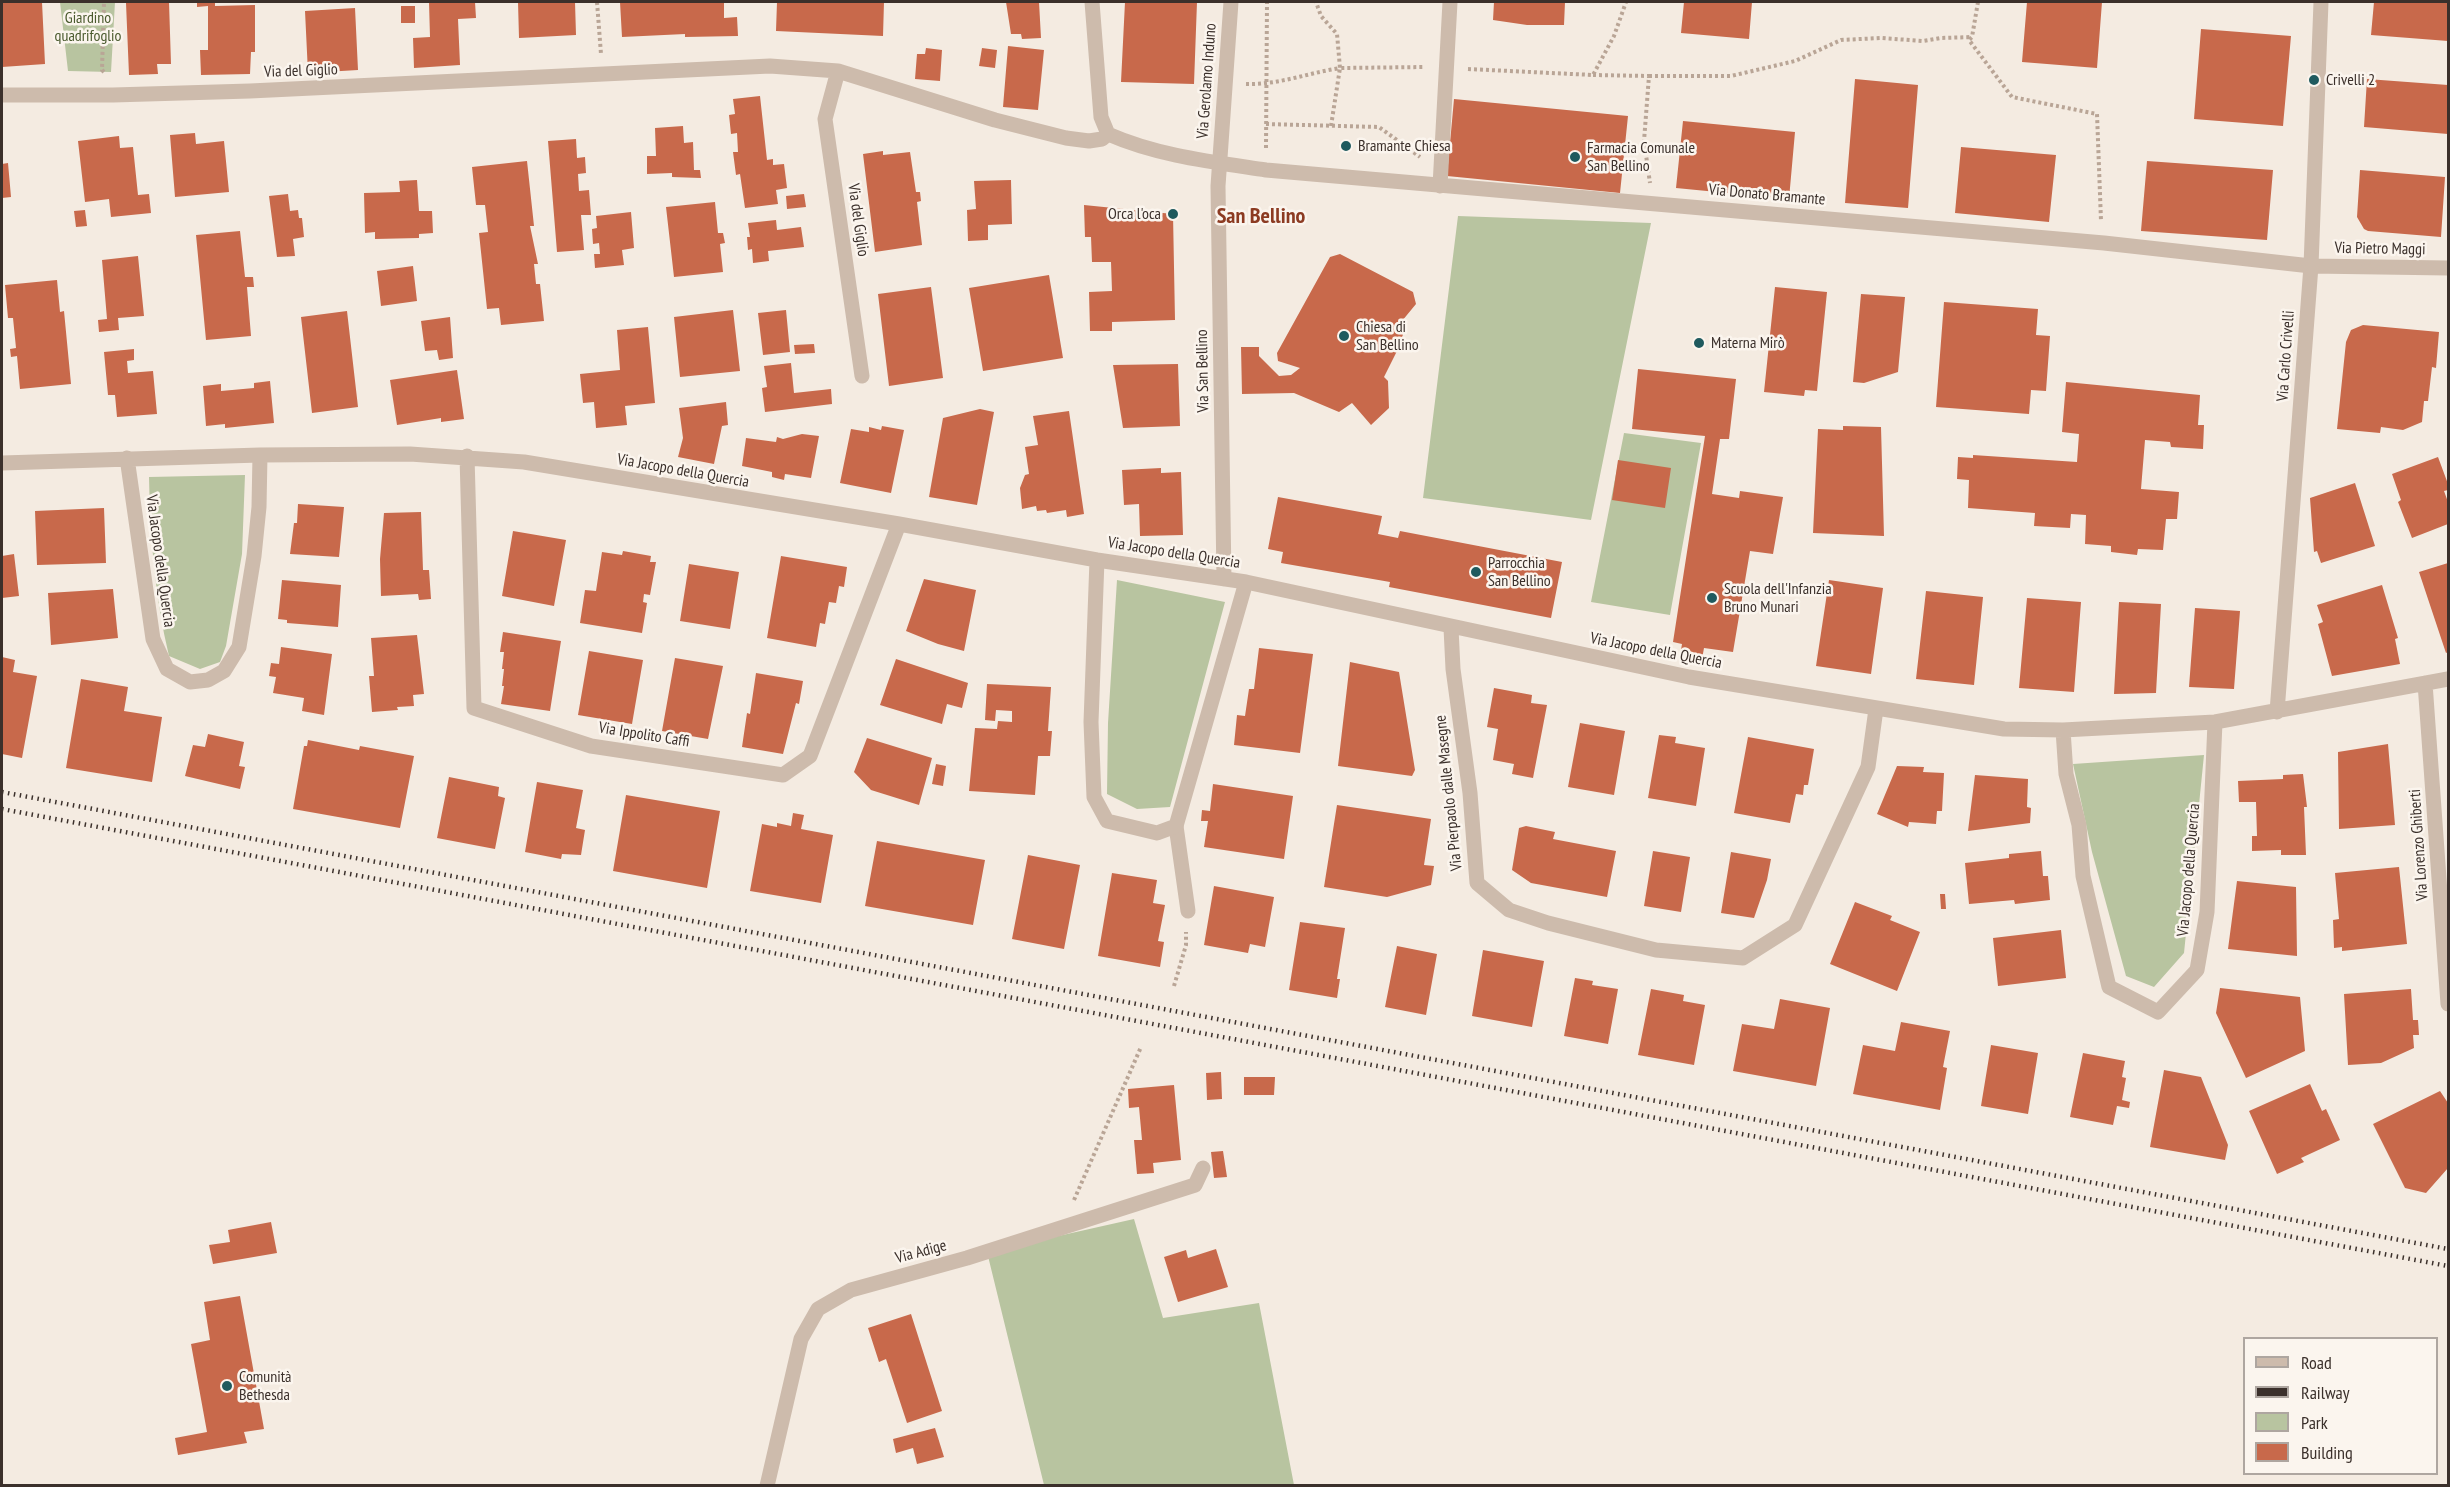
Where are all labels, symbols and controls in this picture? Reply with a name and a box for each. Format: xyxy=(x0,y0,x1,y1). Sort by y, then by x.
park label: Giardino quadrifoglio xyxy=(55,8,121,46)
street label: Via Gerolamo Induno xyxy=(1193,23,1221,139)
street label: Via del Giglio xyxy=(264,60,338,82)
place label: Crivelli 2 xyxy=(2326,70,2375,90)
marker: Crivelli 2 xyxy=(2307,73,2321,87)
place label: Bramante Chiesa xyxy=(1358,136,1451,156)
place label: Farmacia Comunale San Bellino xyxy=(1587,138,1695,176)
marker: Bramante Chiesa xyxy=(1339,139,1353,153)
marker: Farmacia Comunale San Bellino xyxy=(1568,150,1582,164)
street label: Via Donato Bramante xyxy=(1708,180,1826,210)
street label: Via del Giglio xyxy=(843,182,873,258)
place label: Orca l'oca xyxy=(1108,204,1161,224)
district label: San Bellino xyxy=(1217,204,1305,230)
marker: Orca l'oca xyxy=(1166,207,1180,221)
street label: Via Pietro Maggi xyxy=(2334,239,2426,259)
street label: Via Carlo Crivelli xyxy=(2273,310,2299,402)
place label: Chiesa di San Bellino xyxy=(1356,317,1419,355)
street label: Via San Bellino xyxy=(1193,329,1213,413)
marker: Chiesa di San Bellino xyxy=(1337,329,1351,343)
place label: Materna Mirò xyxy=(1711,333,1785,353)
marker: Materna Mirò xyxy=(1692,336,1706,350)
street label: Via Jacopo della Quercia xyxy=(616,450,750,492)
street label: Via Jacopo della Quercia xyxy=(141,494,179,628)
street label: Via Jacopo della Quercia xyxy=(1107,533,1241,573)
place label: Parrocchia San Bellino xyxy=(1488,553,1551,591)
marker: Parrocchia San Bellino xyxy=(1469,565,1483,579)
place label: Scuola dell'Infanzia Bruno Munari xyxy=(1724,579,1832,617)
marker: Scuola dell'Infanzia Bruno Munari xyxy=(1705,591,1719,605)
street label: Via Jacopo della Quercia xyxy=(1589,629,1723,673)
street label: Via Pierpaolo dalle Masegne xyxy=(1431,714,1467,872)
street label: Via Ippolito Caffi xyxy=(597,718,691,752)
street label: Via Lorenzo Ghiberti xyxy=(2406,788,2432,902)
street label: Via Jacopo della Quercia xyxy=(2174,803,2204,937)
street label: Via Adige xyxy=(893,1236,949,1268)
legend xyxy=(2243,1337,2438,1475)
text: Road xyxy=(2301,1351,2332,1374)
place label: Comunità Bethesda xyxy=(239,1367,291,1405)
marker: Comunità Bethesda xyxy=(220,1379,234,1393)
text: Railway xyxy=(2301,1381,2350,1404)
text: Park xyxy=(2301,1411,2328,1434)
text: Building xyxy=(2301,1441,2353,1464)

